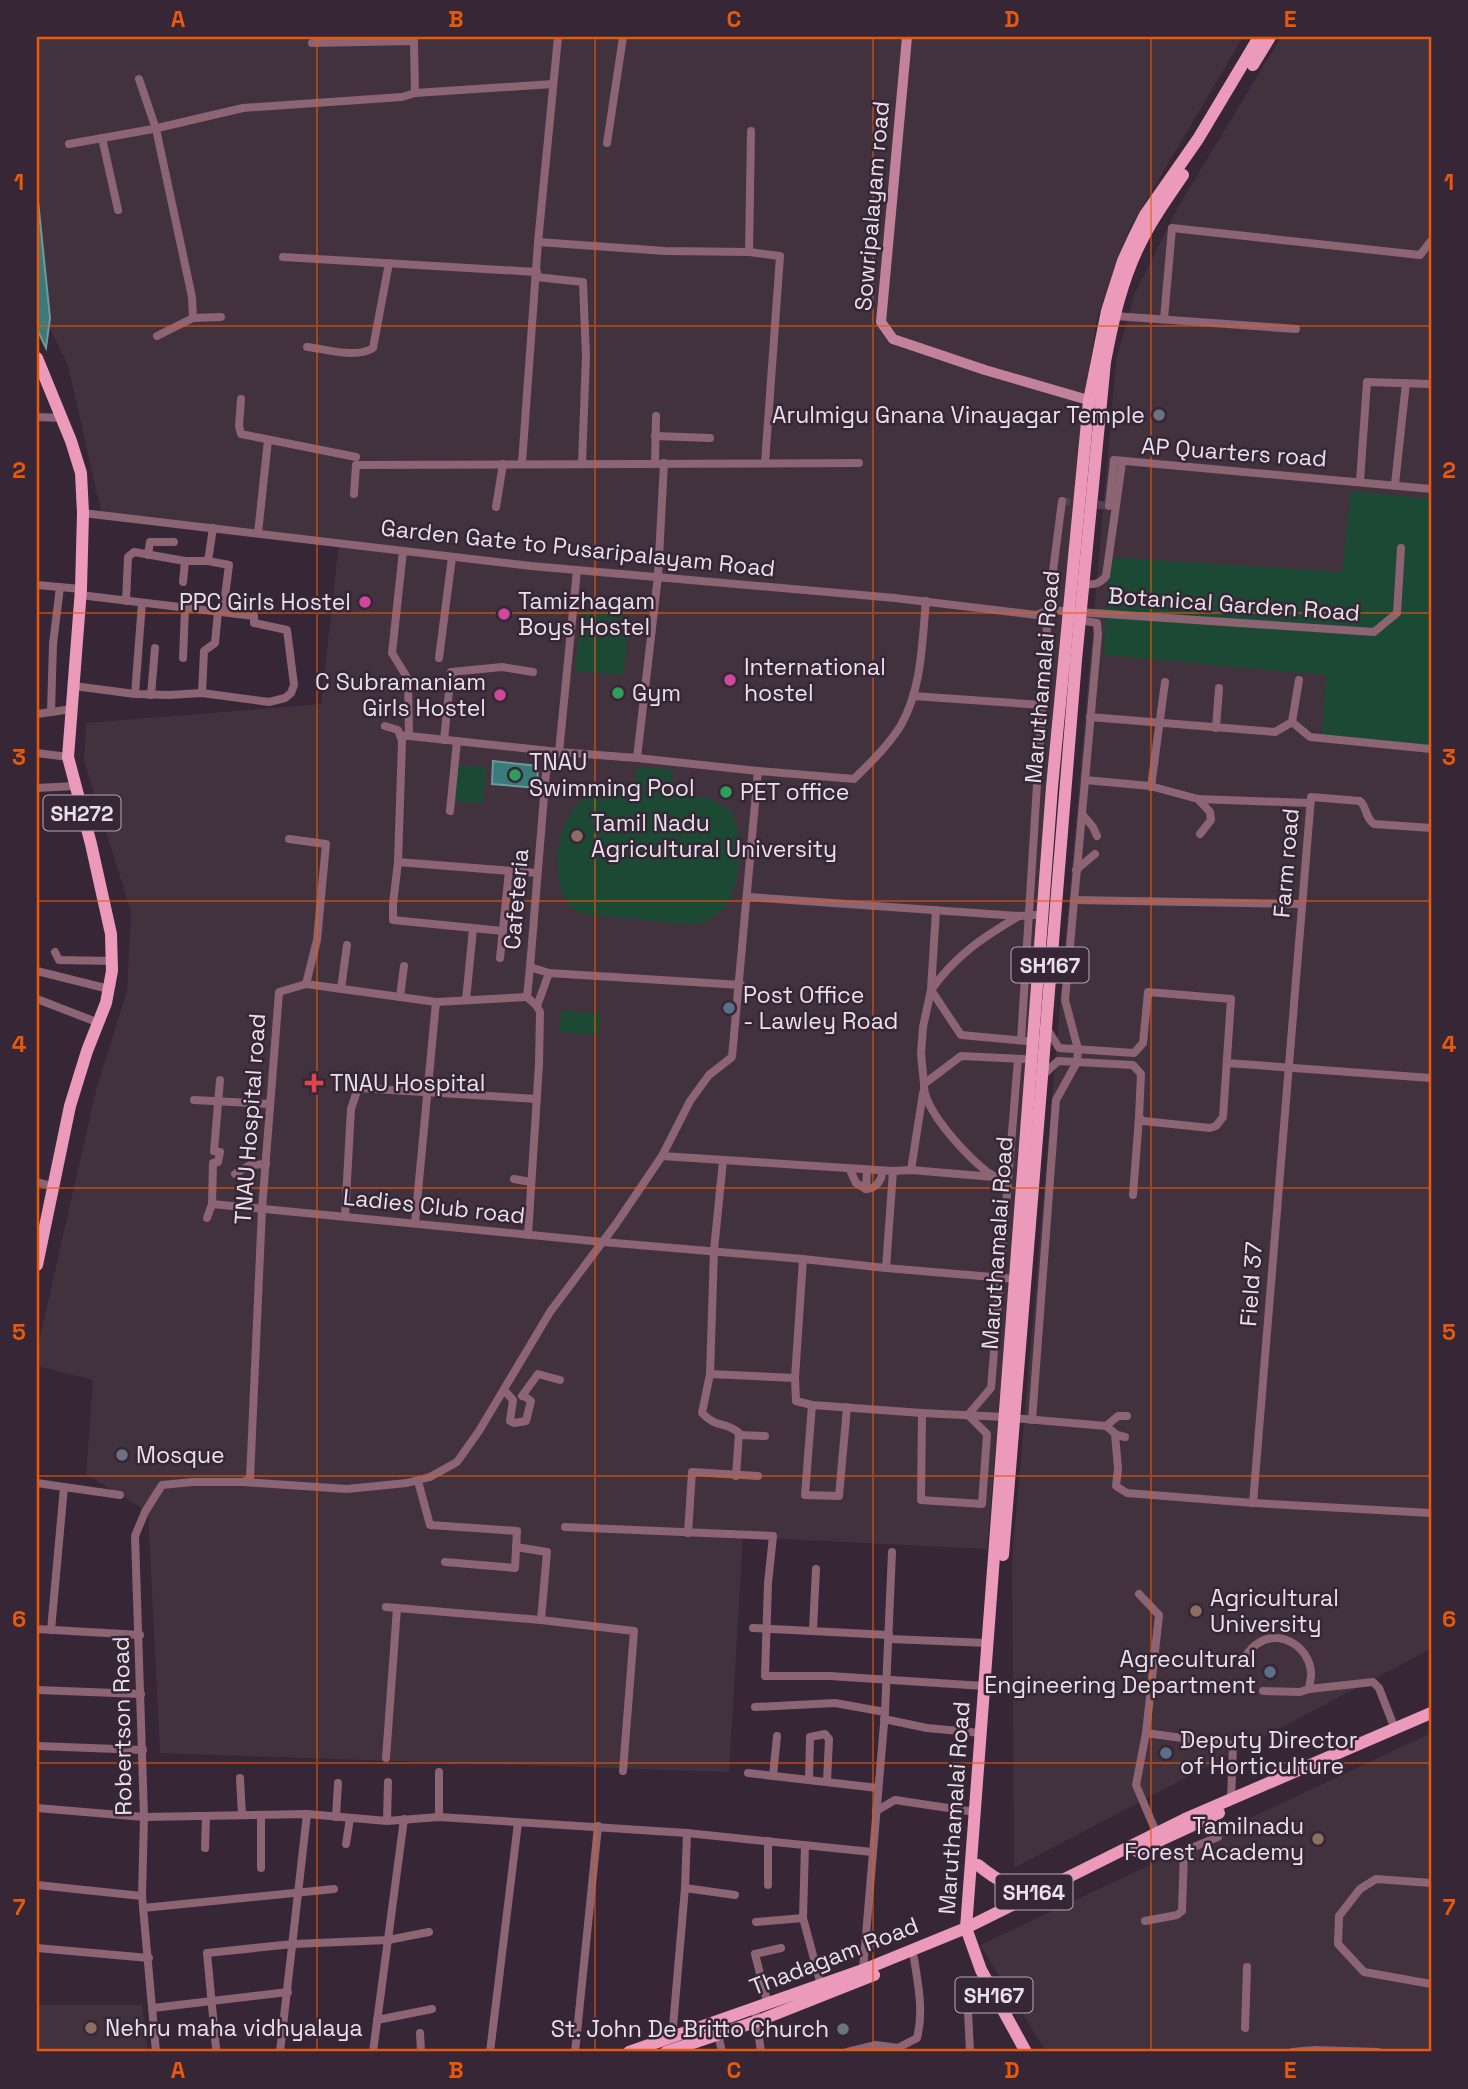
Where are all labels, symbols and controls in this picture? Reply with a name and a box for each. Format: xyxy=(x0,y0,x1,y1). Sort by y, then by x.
text: A xyxy=(171,4,186,34)
text: B xyxy=(448,4,464,34)
text: C xyxy=(727,4,741,34)
text: D xyxy=(1004,4,1020,34)
text: E xyxy=(1284,4,1296,34)
street label: Sowripalayam road xyxy=(848,100,896,312)
text: 1 xyxy=(14,167,24,197)
text: 1 xyxy=(1444,167,1454,197)
place label: Arulmigu Gnana Vinayagar Temple xyxy=(772,400,1145,430)
marker: Arulmigu Gnana Vinayagar Temple xyxy=(1151,407,1167,423)
street label: AP Quarters road xyxy=(1140,431,1328,473)
text: 2 xyxy=(12,455,26,485)
text: 2 xyxy=(1442,455,1456,485)
street label: Garden Gate to Pusaripalayam Road xyxy=(379,512,777,584)
street label: Maruthamalai Road xyxy=(1018,569,1066,785)
street label: Botanical Garden Road xyxy=(1107,580,1361,628)
place label: Tamizhagam Boys Hostel xyxy=(518,586,655,642)
place label: PPC Girls Hostel xyxy=(179,587,351,617)
marker: PPC Girls Hostel xyxy=(357,594,373,610)
marker: Tamizhagam Boys Hostel xyxy=(496,606,512,622)
place label: International hostel xyxy=(744,652,886,708)
place label: C Subramaniam Girls Hostel xyxy=(315,667,486,723)
marker: International hostel xyxy=(722,672,738,688)
place label: Gym xyxy=(632,678,681,708)
marker: Gym xyxy=(610,685,626,701)
marker: C Subramaniam Girls Hostel xyxy=(492,687,508,703)
text: 3 xyxy=(12,742,26,772)
text: 3 xyxy=(1442,742,1456,772)
place label: TNAU Swimming Pool xyxy=(529,747,695,803)
marker: TNAU Swimming Pool xyxy=(507,767,523,783)
place label: PET office xyxy=(740,777,849,807)
marker: PET office xyxy=(718,784,734,800)
road number: SH272 xyxy=(43,796,120,830)
street label: Farm road xyxy=(1266,807,1306,919)
place label: Tamil Nadu Agricultural University xyxy=(591,808,837,864)
marker: Tamil Nadu Agricultural University xyxy=(569,828,585,844)
street label: Cafeteria xyxy=(497,847,535,951)
road number: SH167 xyxy=(1012,948,1088,982)
place label: Post Office - Lawley Road xyxy=(743,980,898,1036)
marker: Post Office - Lawley Road xyxy=(721,1000,737,1016)
street label: TNAU Hospital road xyxy=(228,1012,272,1226)
text: 4 xyxy=(12,1029,27,1059)
text: 4 xyxy=(1442,1029,1457,1059)
place label: TNAU Hospital xyxy=(330,1068,485,1098)
marker: TNAU Hospital xyxy=(304,1073,324,1093)
street label: Maruthamalai Road xyxy=(975,1135,1019,1351)
street label: Ladies Club road xyxy=(341,1182,527,1230)
street label: Field 37 xyxy=(1233,1241,1269,1327)
text: 5 xyxy=(12,1317,26,1347)
text: 5 xyxy=(1442,1317,1456,1347)
place label: Mosque xyxy=(136,1440,225,1470)
marker: Mosque xyxy=(114,1447,130,1463)
place label: Agricultural University xyxy=(1210,1583,1339,1639)
marker: Agricultural University xyxy=(1188,1603,1204,1619)
text: 6 xyxy=(12,1604,26,1634)
text: 6 xyxy=(1442,1604,1456,1634)
street label: Robertson Road xyxy=(105,1636,139,1816)
place label: Agrecultural Engineering Department xyxy=(984,1644,1256,1700)
marker: Agrecultural Engineering Department xyxy=(1262,1664,1278,1680)
street label: Maruthamalai Road xyxy=(932,1700,976,1916)
place label: Deputy Director of Horticulture xyxy=(1180,1725,1357,1781)
marker: Deputy Director of Horticulture xyxy=(1158,1745,1174,1761)
place label: Tamilnadu Forest Academy xyxy=(1124,1811,1304,1867)
marker: Tamilnadu Forest Academy xyxy=(1310,1831,1326,1847)
road number: SH164 xyxy=(996,1874,1072,1910)
text: 7 xyxy=(13,1892,26,1922)
text: 7 xyxy=(1443,1892,1456,1922)
street label: Thadagam Road xyxy=(745,1910,923,2002)
road number: SH167 xyxy=(956,1978,1032,2012)
place label: Nehru maha vidhyalaya xyxy=(105,2013,363,2043)
place label: St. John De Britto Church xyxy=(551,2014,829,2044)
marker: Nehru maha vidhyalaya xyxy=(83,2020,99,2036)
marker: St. John De Britto Church xyxy=(835,2021,851,2037)
text: A xyxy=(171,2055,186,2085)
text: B xyxy=(448,2055,464,2085)
text: C xyxy=(727,2055,741,2085)
text: D xyxy=(1004,2055,1020,2085)
text: E xyxy=(1284,2055,1296,2085)

